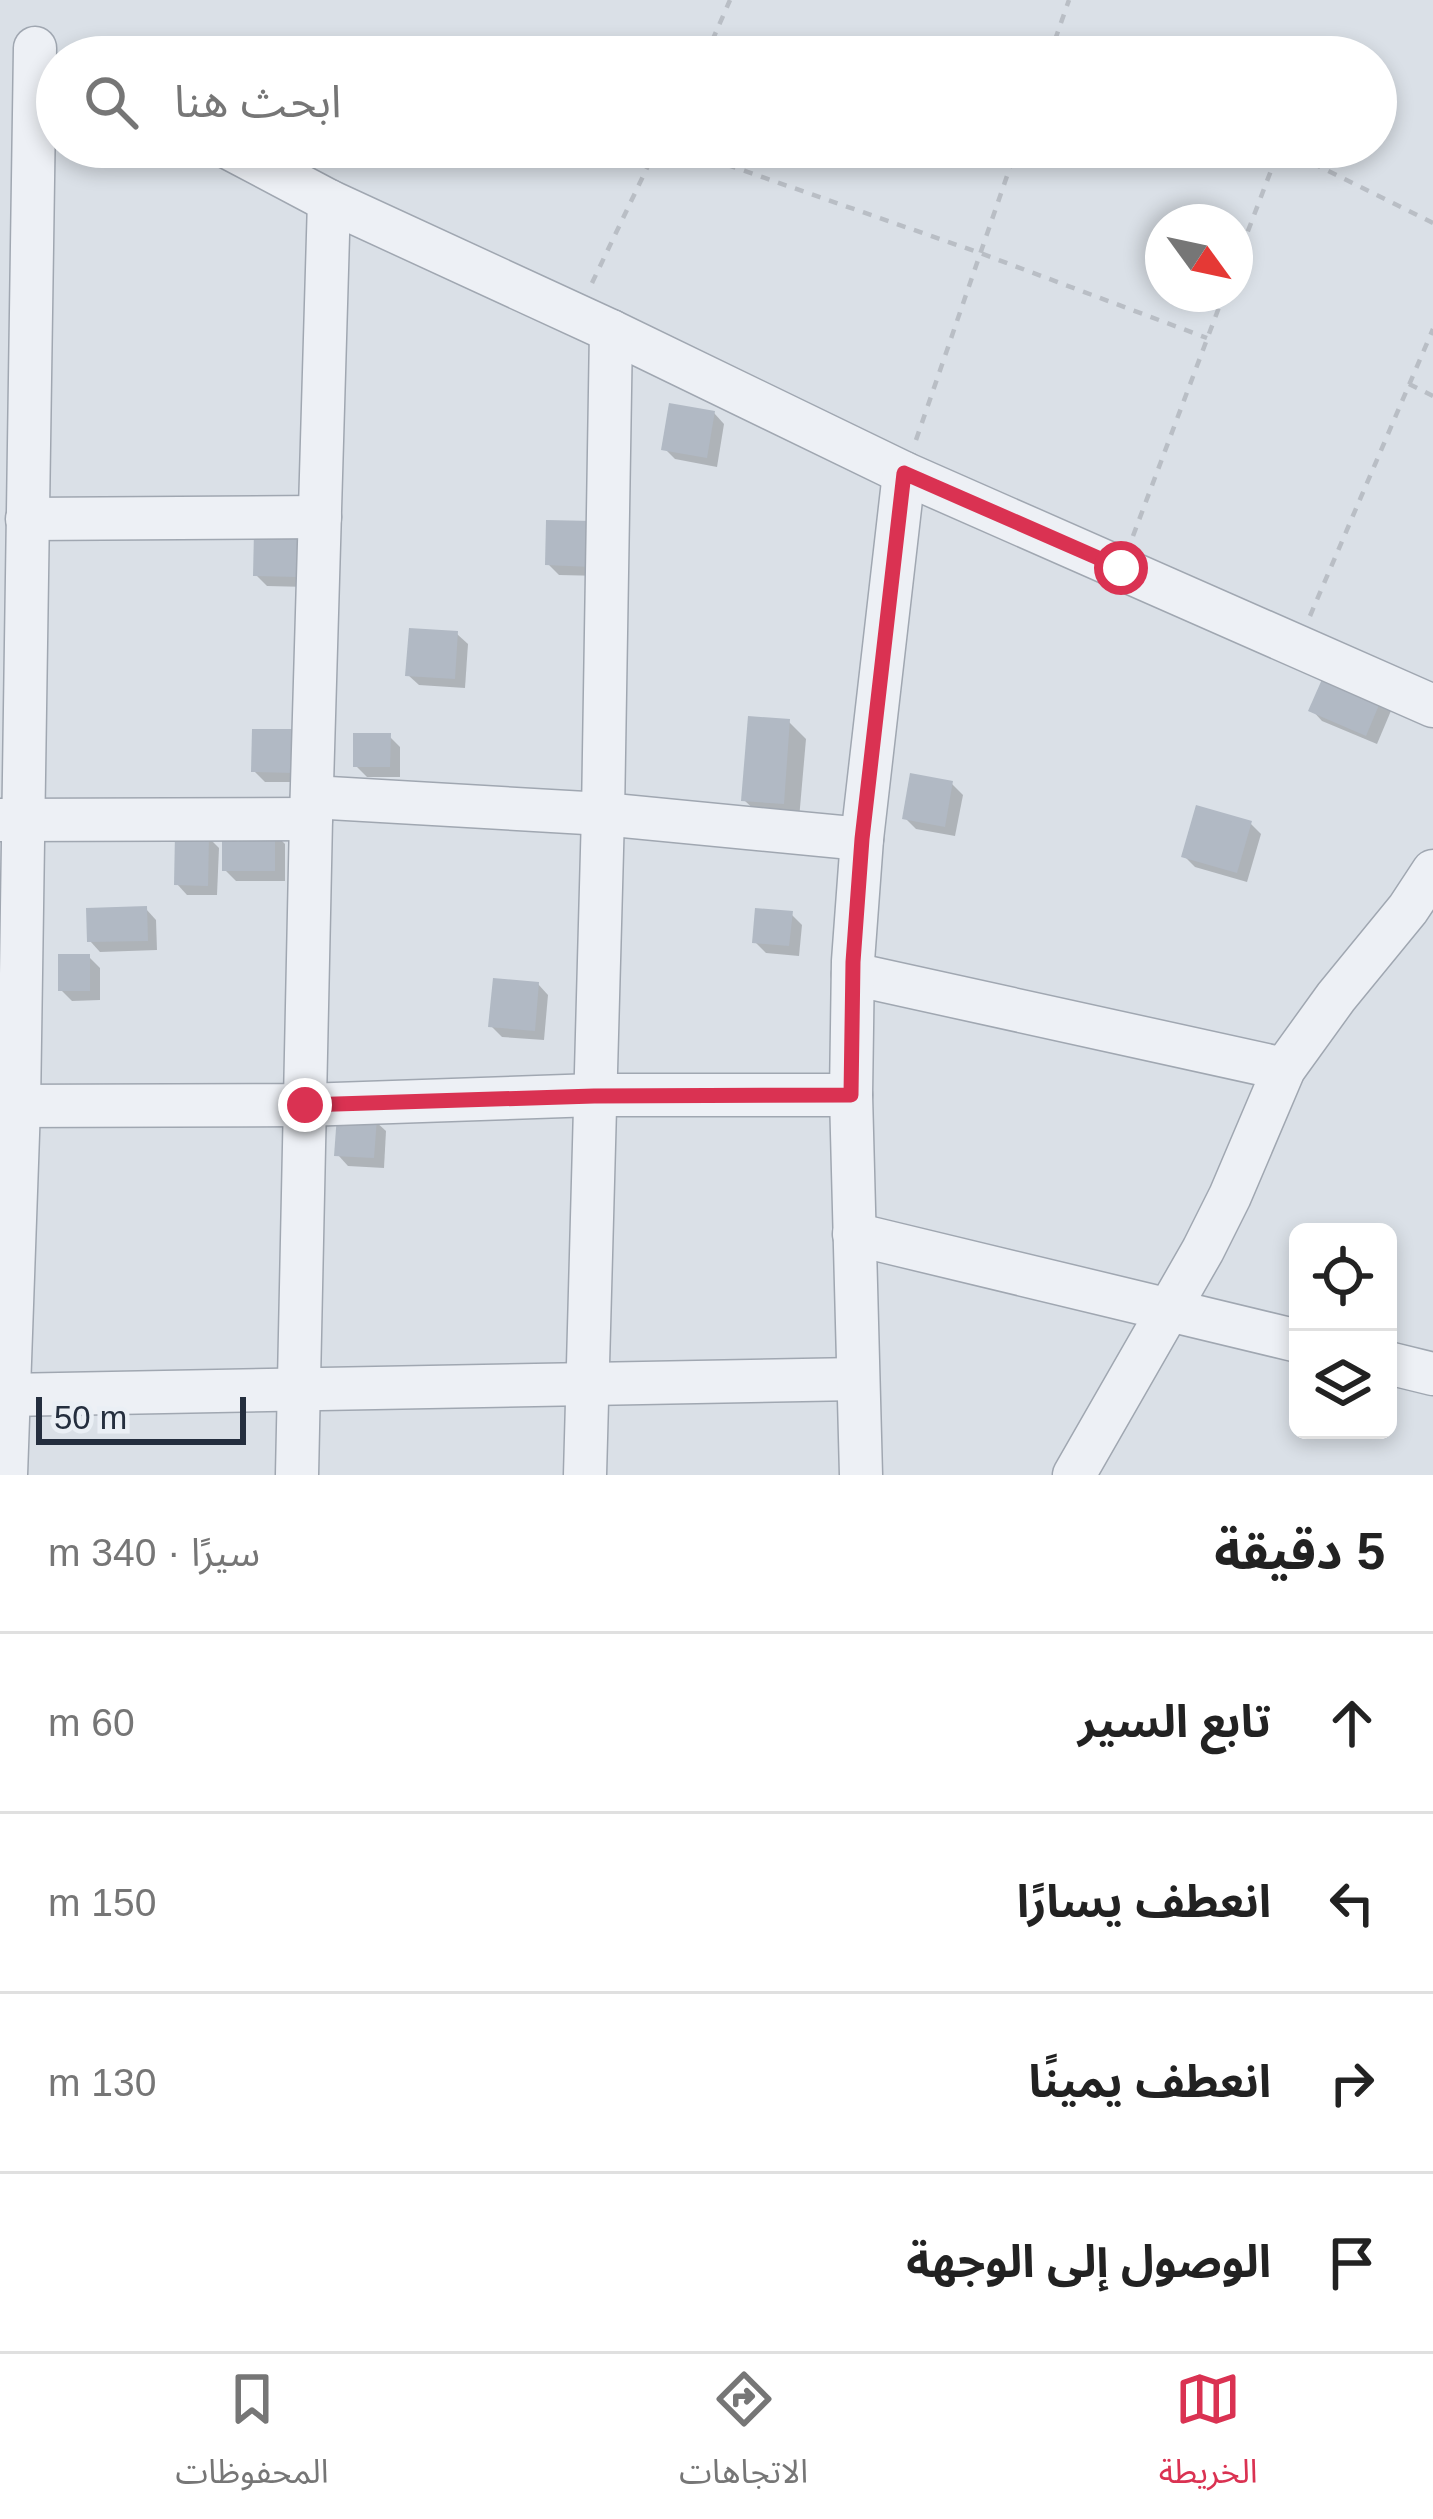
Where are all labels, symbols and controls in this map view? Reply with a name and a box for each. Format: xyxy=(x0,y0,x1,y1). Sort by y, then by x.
search box xyxy=(36,36,1397,168)
icon: search xyxy=(78,69,144,135)
text: ابحث هنا xyxy=(174,76,342,127)
north arrow xyxy=(1145,204,1253,312)
route start xyxy=(1094,541,1148,595)
route end xyxy=(278,1078,332,1132)
map controls xyxy=(1289,1223,1397,1439)
button: locate xyxy=(1289,1223,1397,1331)
button: layers xyxy=(1289,1331,1397,1439)
scale bar xyxy=(36,1391,246,1444)
text: 50 m xyxy=(54,1399,127,1436)
text: 5 دقيقة xyxy=(1214,1523,1385,1580)
text: سيرًا · 340 m xyxy=(48,1531,260,1574)
icon: ahead xyxy=(1319,1690,1385,1756)
text: تابع السير xyxy=(1078,1696,1271,1747)
text: 60 m xyxy=(48,1701,135,1744)
icon: left xyxy=(1319,1870,1385,1936)
text: انعطف يسارًا xyxy=(1017,1876,1271,1927)
text: 150 m xyxy=(48,1881,156,1924)
icon: right xyxy=(1319,2050,1385,2116)
text: انعطف يمينًا xyxy=(1028,2056,1271,2107)
text: 130 m xyxy=(48,2061,156,2104)
icon: arrive xyxy=(1319,2230,1385,2296)
text: الوصول إلى الوجهة xyxy=(906,2236,1271,2287)
tab: المحفوظات xyxy=(175,2366,329,2507)
tab: الاتجاهات xyxy=(679,2366,808,2507)
tab: الخريطة xyxy=(1159,2366,1258,2507)

